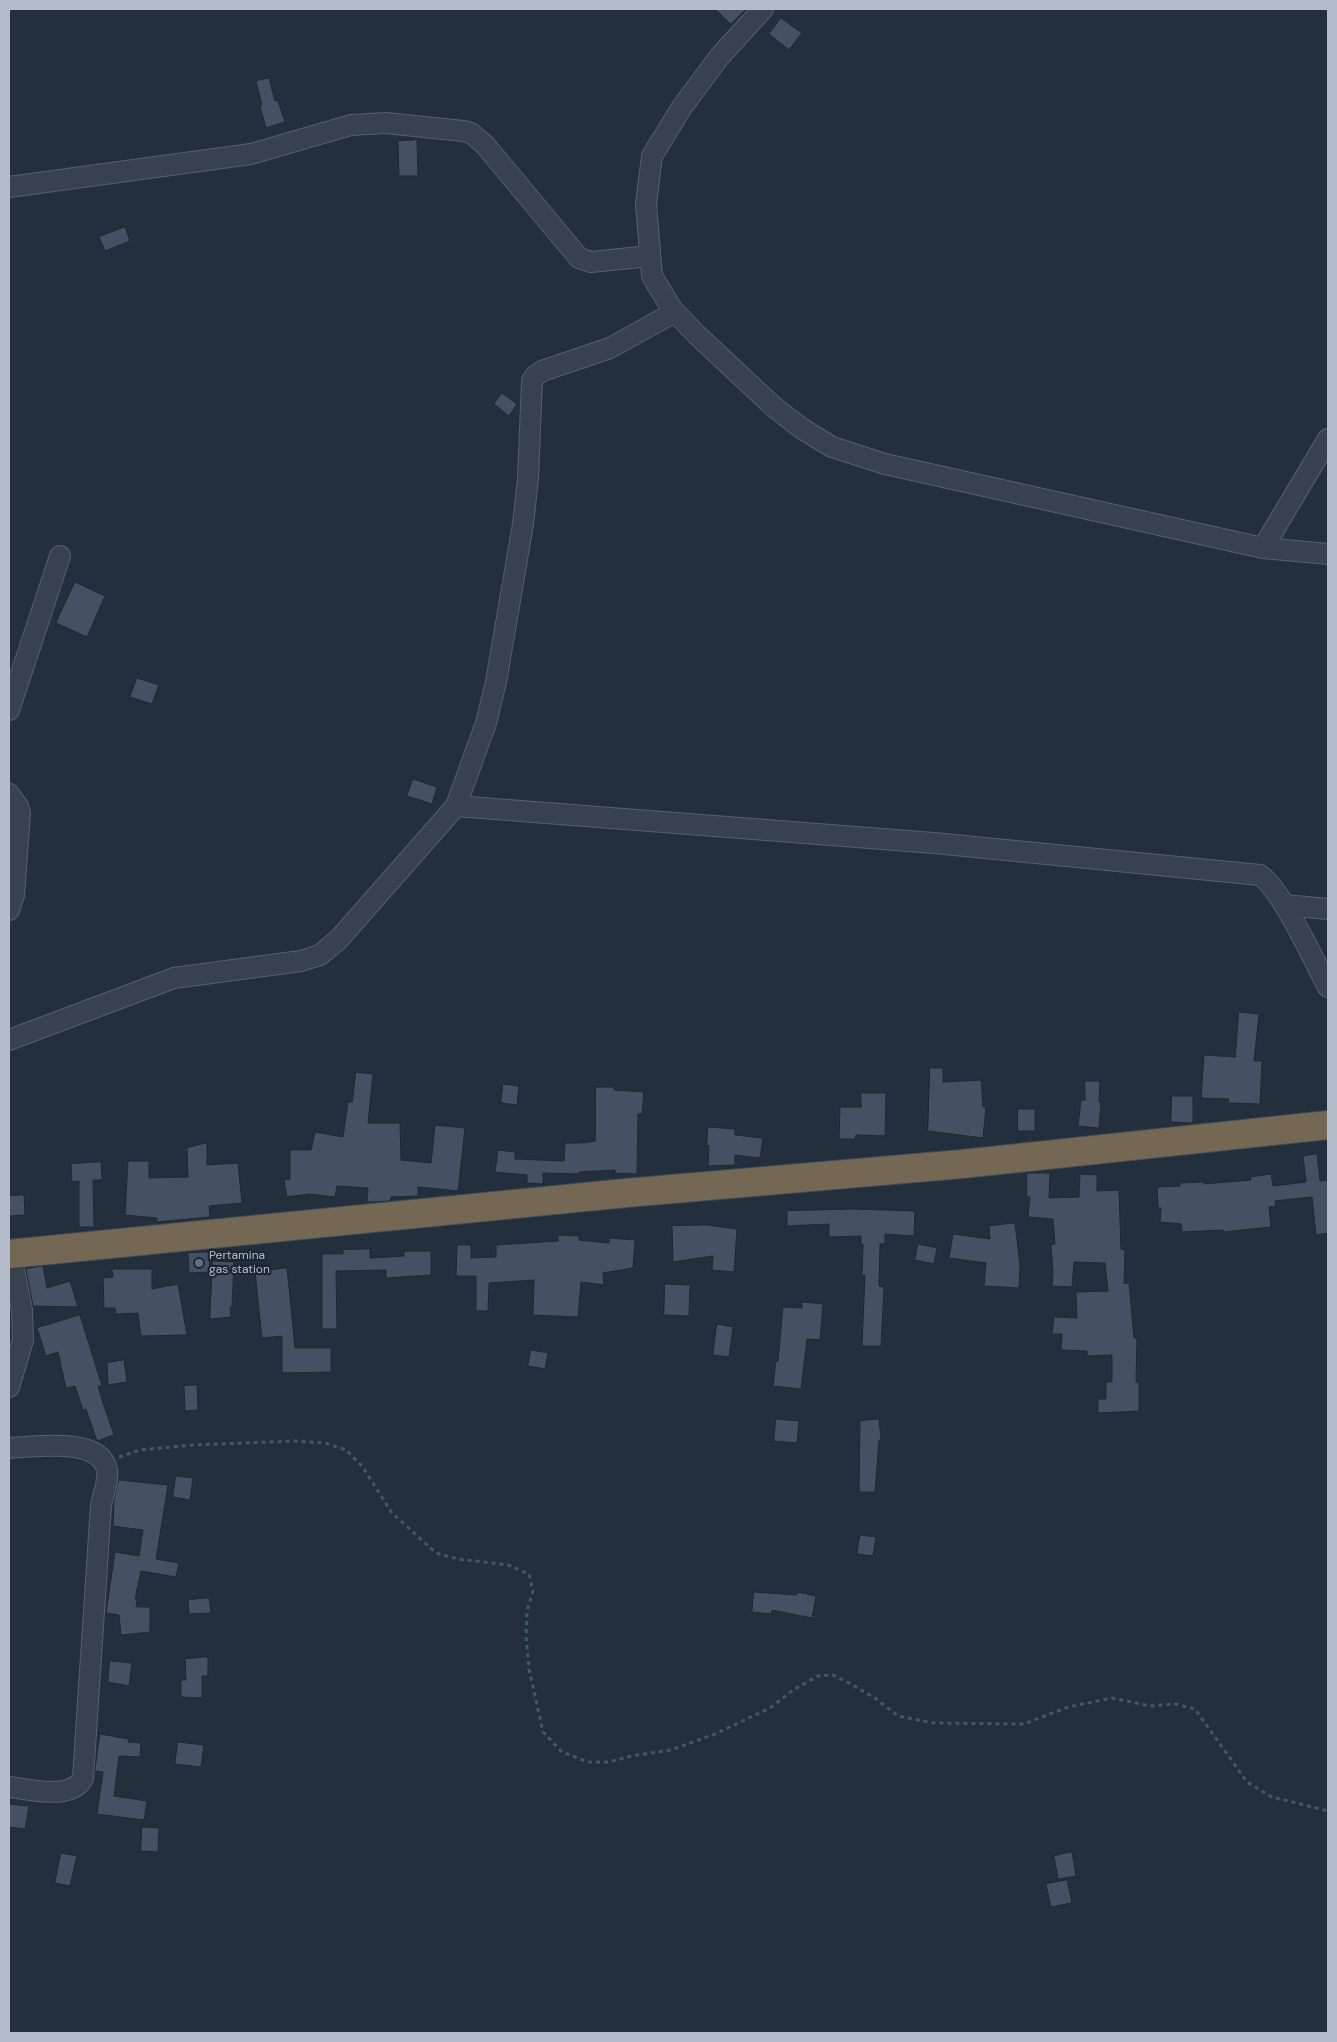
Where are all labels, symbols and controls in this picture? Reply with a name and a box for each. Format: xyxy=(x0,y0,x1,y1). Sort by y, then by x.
place label: Pertamina gas station xyxy=(209,1249,270,1277)
marker: Pertamina gas station xyxy=(193,1257,205,1269)

